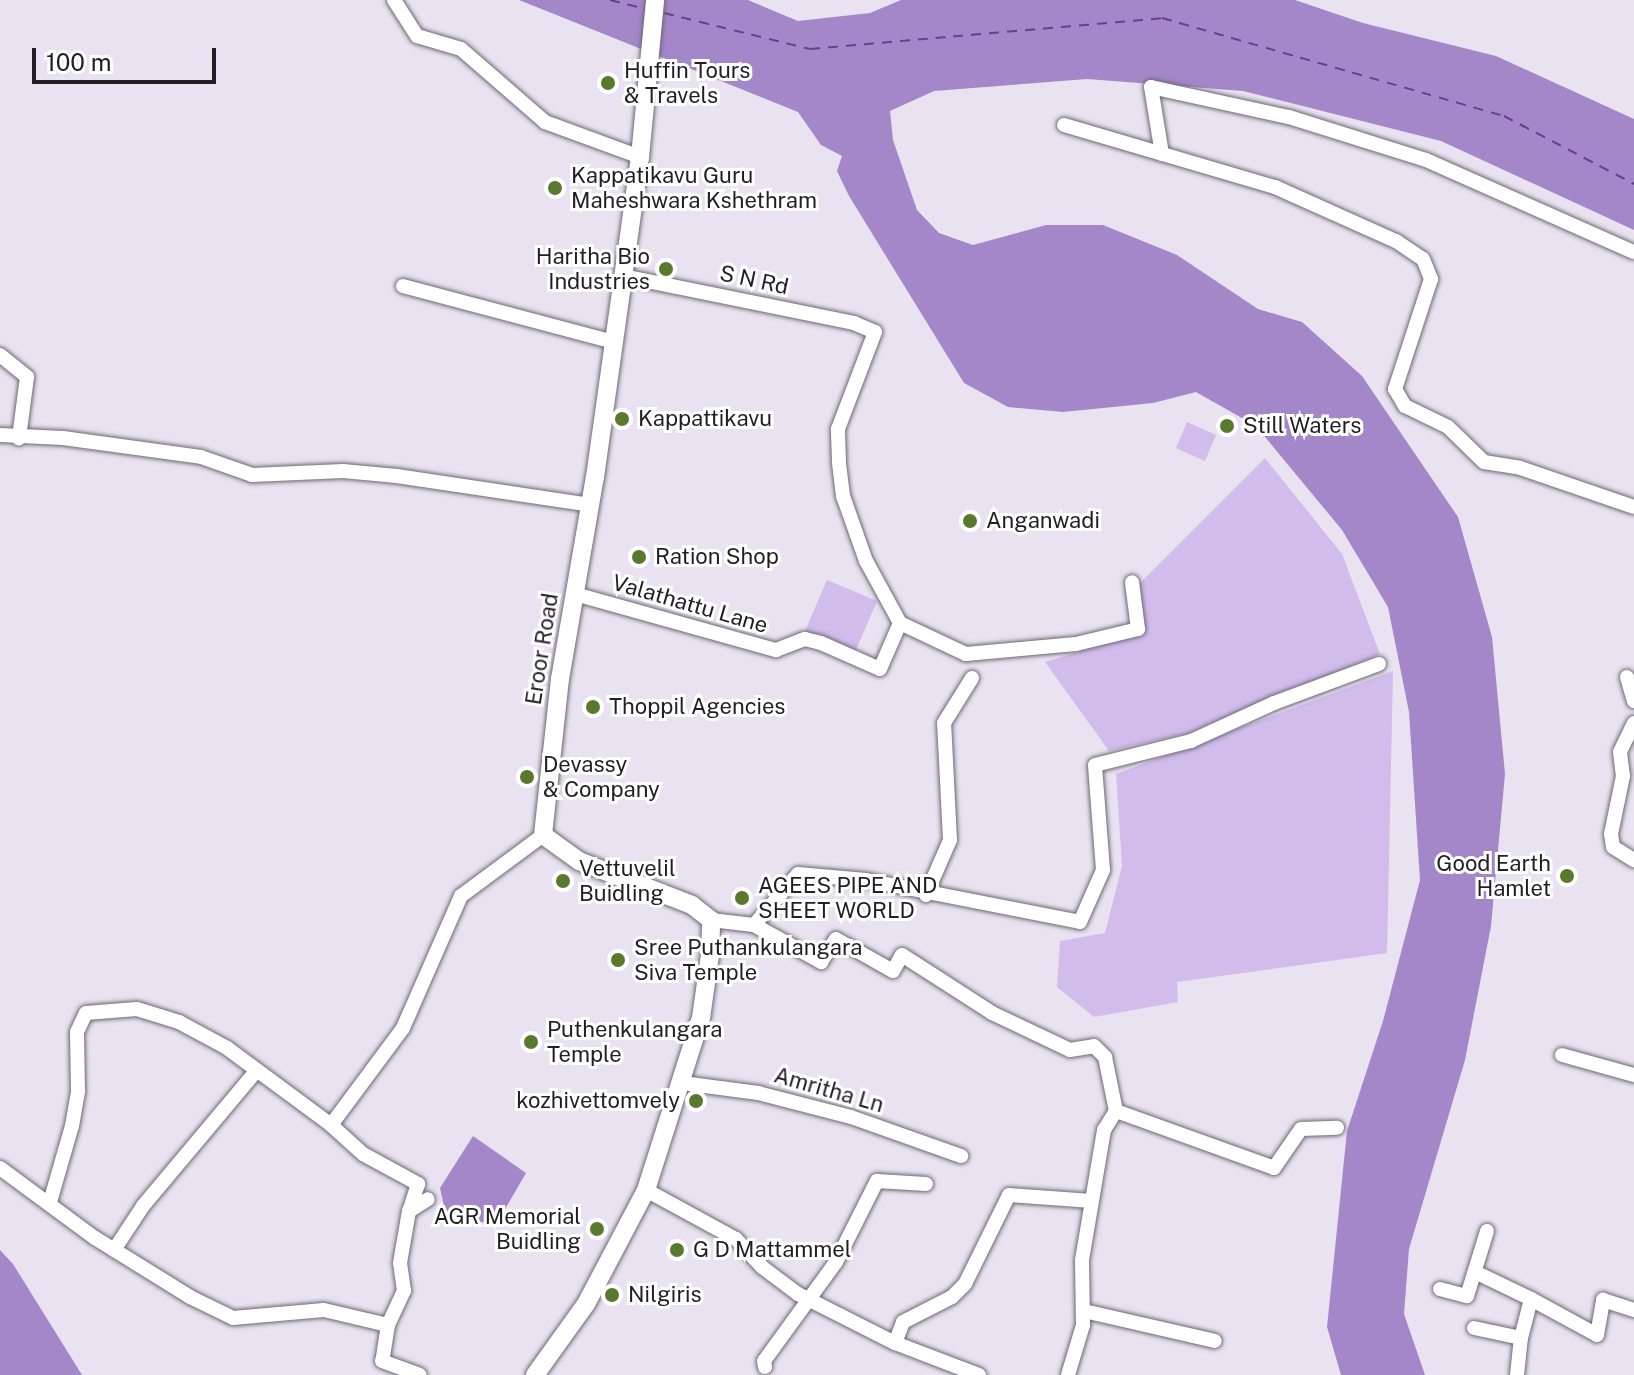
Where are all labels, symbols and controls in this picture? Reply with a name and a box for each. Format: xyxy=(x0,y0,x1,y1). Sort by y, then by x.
scale bar xyxy=(36,32,220,82)
text: 100 m xyxy=(46,48,112,76)
place label: Huffin Tours & Travels xyxy=(624,57,751,108)
marker: Huffin Tours & Travels xyxy=(599,74,617,92)
place label: Kappatikavu Guru Maheshwara Kshethram xyxy=(571,162,817,214)
marker: Kappatikavu Guru Maheshwara Kshethram xyxy=(546,179,564,197)
place label: Haritha Bio Industries xyxy=(536,243,650,294)
marker: Haritha Bio Industries xyxy=(657,260,675,278)
street label: S N Rd xyxy=(717,260,791,300)
place label: Kappattikavu xyxy=(638,406,772,432)
marker: Kappattikavu xyxy=(613,410,631,428)
place label: Still Waters xyxy=(1243,413,1362,439)
marker: Still Waters xyxy=(1218,417,1236,435)
place label: Anganwadi xyxy=(986,508,1100,534)
marker: Anganwadi xyxy=(961,512,979,530)
place label: Ration Shop xyxy=(655,544,779,570)
marker: Ration Shop xyxy=(630,548,648,566)
street label: Valathattu Lane xyxy=(609,569,771,639)
street label: Eroor Road xyxy=(520,591,564,707)
place label: Thoppil Agencies xyxy=(609,694,786,720)
marker: Thoppil Agencies xyxy=(584,698,602,716)
place label: Devassy & Company xyxy=(543,751,660,802)
marker: Devassy & Company xyxy=(518,768,536,786)
place label: Good Earth Hamlet xyxy=(1436,850,1551,902)
place label: Vettuvelil Buidling xyxy=(579,855,676,906)
marker: Good Earth Hamlet xyxy=(1558,867,1576,885)
marker: Vettuvelil Buidling xyxy=(554,872,572,890)
place label: AGEES PIPE AND SHEET WORLD xyxy=(758,872,937,924)
marker: AGEES PIPE AND SHEET WORLD xyxy=(733,889,751,907)
place label: Sree Puthankulangara Siva Temple xyxy=(634,934,863,986)
marker: Sree Puthankulangara Siva Temple xyxy=(609,951,627,969)
place label: Puthenkulangara Temple xyxy=(547,1016,722,1068)
marker: Puthenkulangara Temple xyxy=(522,1033,540,1051)
street label: Amritha Ln xyxy=(771,1062,887,1118)
place label: kozhivettomvely xyxy=(516,1088,680,1114)
marker: kozhivettomvely xyxy=(687,1092,705,1110)
place label: AGR Memorial Buidling xyxy=(434,1203,581,1254)
marker: AGR Memorial Buidling xyxy=(588,1220,606,1238)
place label: G D Mattammel xyxy=(693,1237,851,1263)
marker: G D Mattammel xyxy=(668,1241,686,1259)
place label: Nilgiris xyxy=(628,1282,702,1308)
marker: Nilgiris xyxy=(603,1286,621,1304)

